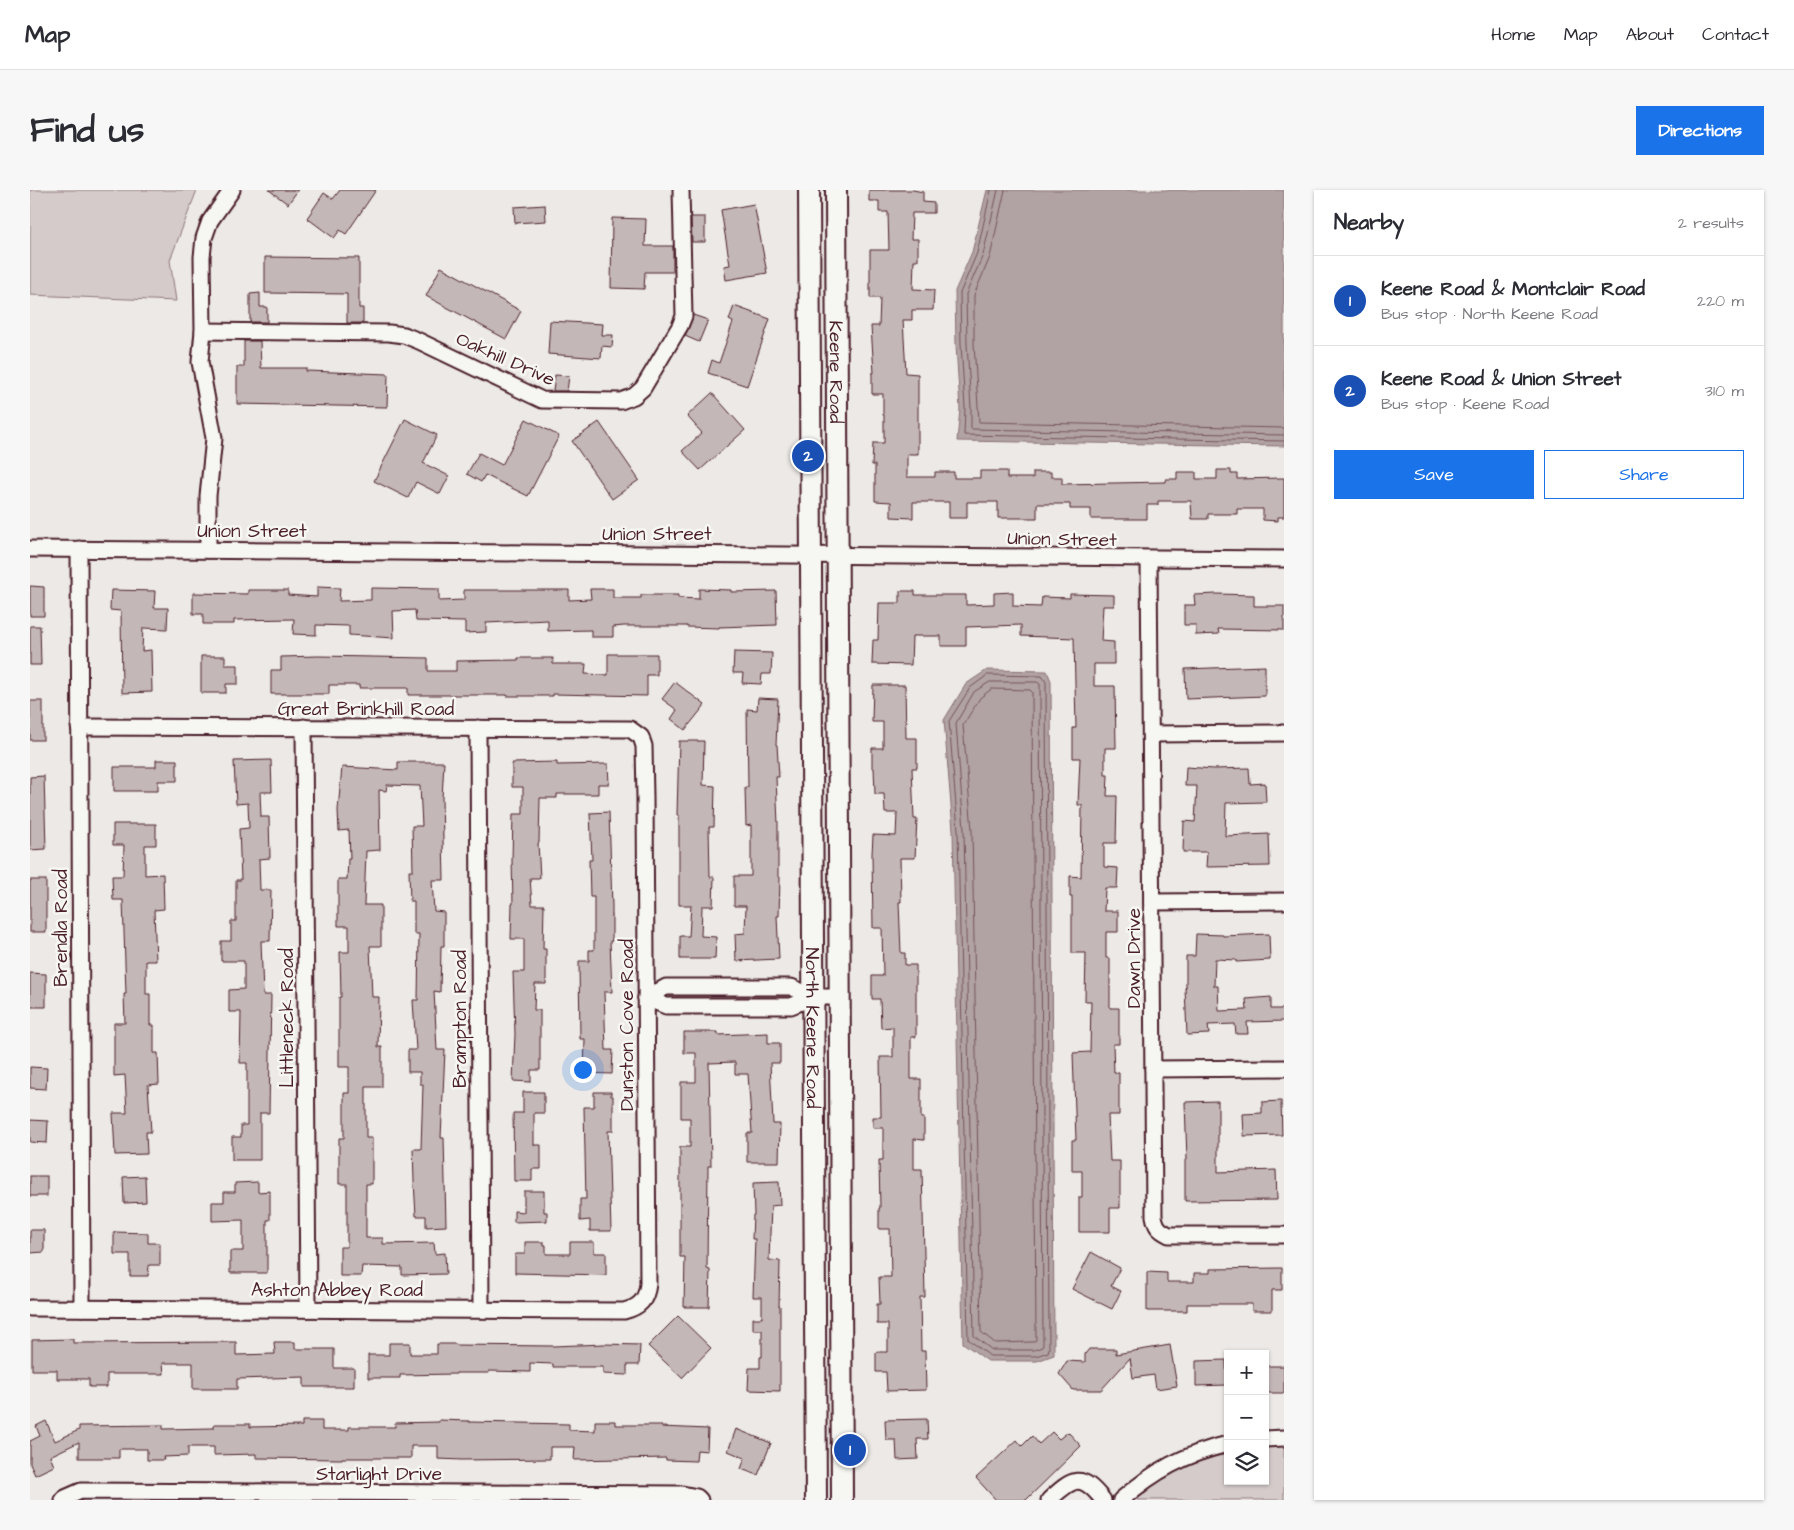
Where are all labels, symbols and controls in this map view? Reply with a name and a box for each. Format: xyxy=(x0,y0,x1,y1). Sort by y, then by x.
text: Map xyxy=(25,18,70,52)
text: Home xyxy=(1491,22,1536,47)
text: Map xyxy=(1564,22,1598,47)
text: About xyxy=(1626,22,1674,47)
text: Contact xyxy=(1702,22,1769,47)
text: Find us xyxy=(30,106,144,155)
button: Directions xyxy=(1636,106,1764,155)
text: Nearby xyxy=(1334,208,1404,237)
text: 2 results xyxy=(1678,212,1744,234)
text: Keene Road & Montclair Road xyxy=(1381,276,1645,303)
text: 1 xyxy=(1349,290,1351,312)
text: 220 m xyxy=(1697,290,1744,312)
text: Bus stop · North Keene Road xyxy=(1381,303,1598,325)
street label: Keene Road xyxy=(822,320,849,424)
street label: Oakhill Drive xyxy=(452,326,559,393)
text: Keene Road & Union Street xyxy=(1381,366,1622,393)
text: 2 xyxy=(1345,380,1355,402)
text: 310 m xyxy=(1705,380,1744,402)
text: Bus stop · Keene Road xyxy=(1381,393,1549,415)
pin: 2 xyxy=(792,437,824,475)
button: Save xyxy=(1334,450,1534,499)
button: Share xyxy=(1544,450,1744,499)
street label: Union Street xyxy=(197,518,307,545)
street label: Union Street xyxy=(602,521,712,548)
street label: Union Street xyxy=(1007,525,1117,554)
street label: Great Brinkhill Road xyxy=(278,696,454,723)
street label: Brendla Road xyxy=(48,869,75,987)
street label: Dawn Drive xyxy=(1121,908,1148,1008)
street label: Dunston Cove Road xyxy=(614,939,641,1111)
street label: North Keene Road xyxy=(798,947,826,1109)
street label: Littleneck Road xyxy=(274,948,301,1088)
street label: Brampton Road xyxy=(447,950,474,1088)
your location xyxy=(570,1057,596,1083)
street label: Ashton Abbey Road xyxy=(251,1277,423,1305)
map controls xyxy=(1224,1350,1269,1485)
button: + xyxy=(1224,1350,1269,1395)
button: − xyxy=(1224,1395,1269,1440)
pin: 1 xyxy=(834,1431,866,1469)
button: layers xyxy=(1224,1440,1269,1485)
street label: Starlight Drive xyxy=(316,1461,442,1489)

